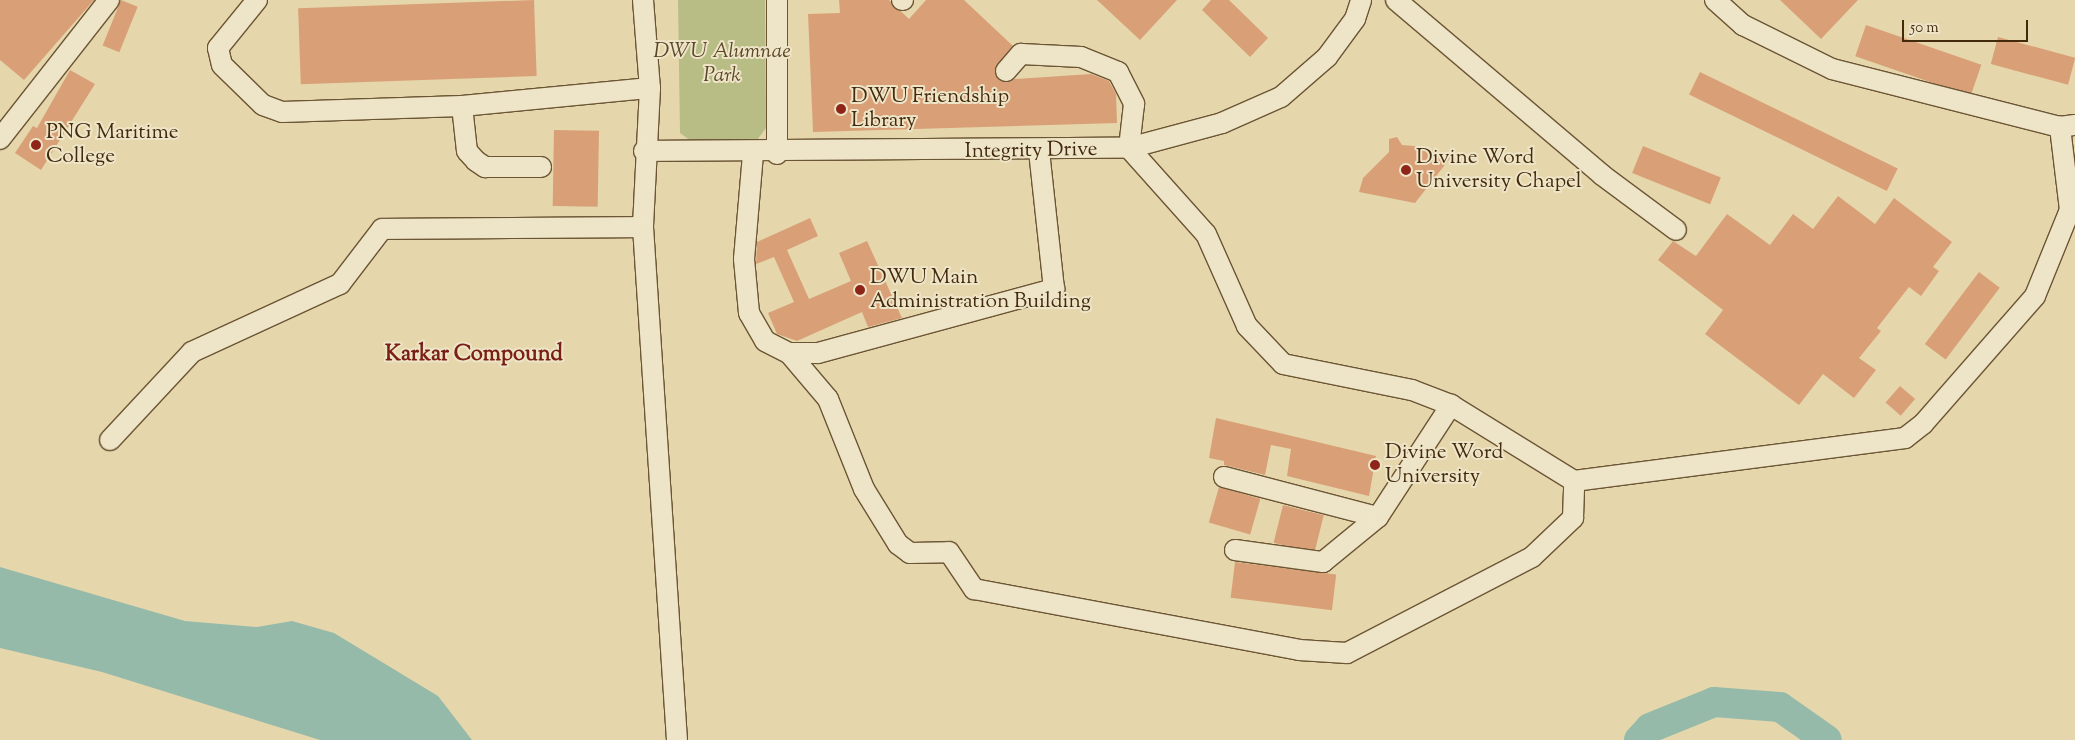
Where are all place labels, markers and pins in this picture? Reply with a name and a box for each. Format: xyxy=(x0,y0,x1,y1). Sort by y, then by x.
place label: DWU Friendship Library xyxy=(851,84,1009,134)
marker: DWU Friendship Library xyxy=(835,103,847,115)
place label: PNG Maritime College xyxy=(46,120,178,170)
marker: PNG Maritime College xyxy=(30,139,42,151)
place label: Divine Word University Chapel xyxy=(1416,145,1582,195)
marker: Divine Word University Chapel xyxy=(1400,164,1412,176)
place label: DWU Main Administration Building xyxy=(870,265,1091,315)
marker: DWU Main Administration Building xyxy=(854,284,866,296)
place label: Divine Word University xyxy=(1385,440,1503,490)
marker: Divine Word University xyxy=(1369,459,1381,471)

